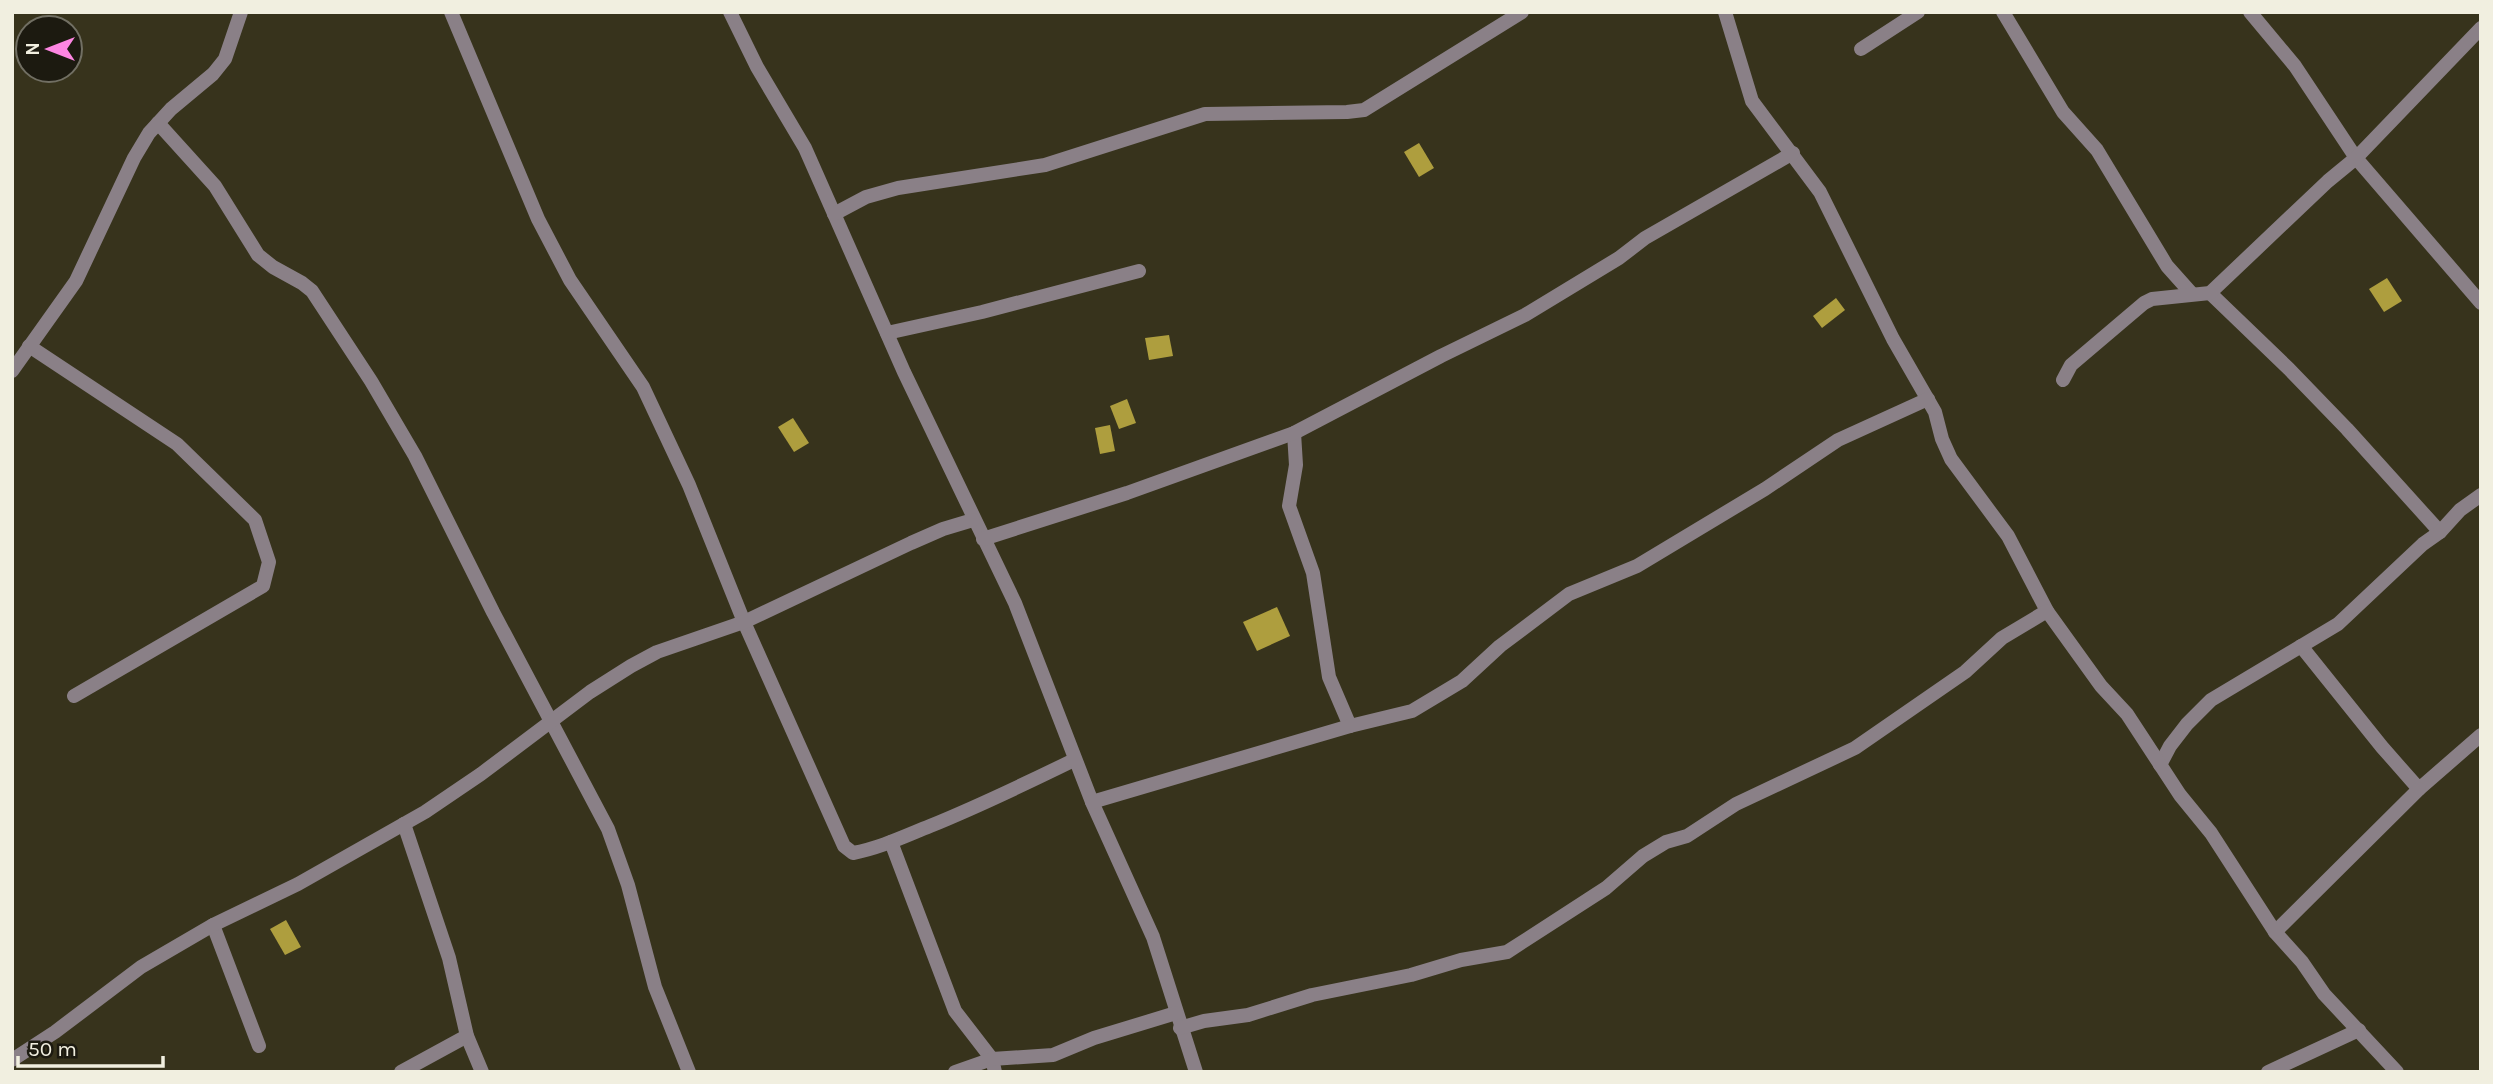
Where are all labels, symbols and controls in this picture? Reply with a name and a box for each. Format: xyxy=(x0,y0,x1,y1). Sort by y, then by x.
north arrow xyxy=(14,14,84,84)
text: N xyxy=(22,42,44,56)
scale bar xyxy=(18,1024,163,1068)
text: 50 m xyxy=(28,1037,77,1061)

